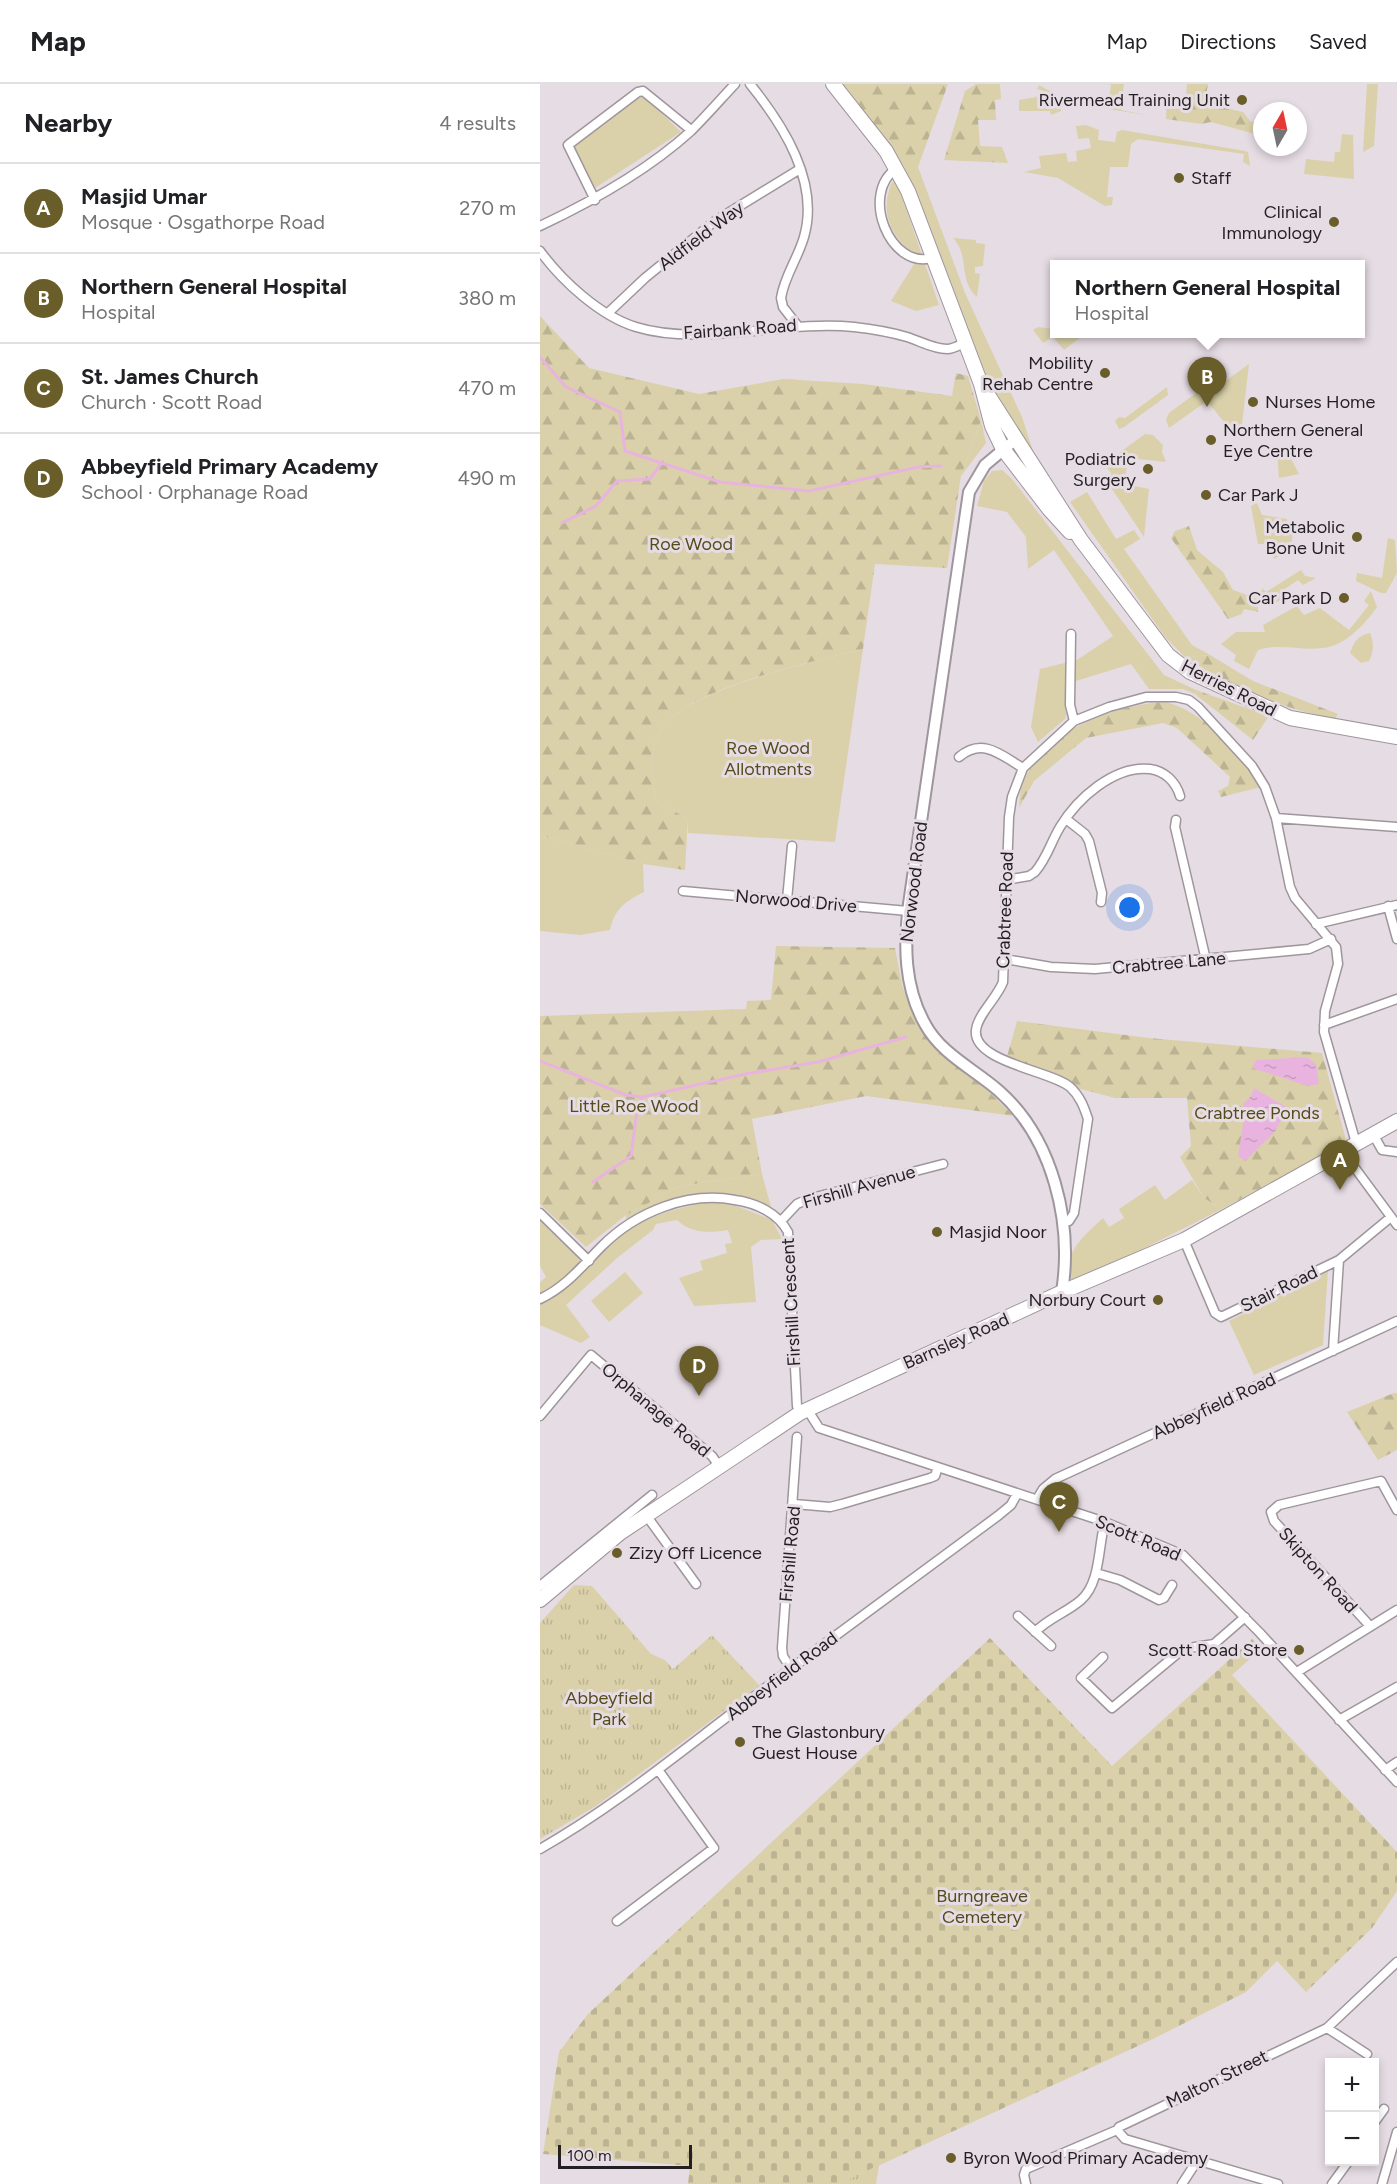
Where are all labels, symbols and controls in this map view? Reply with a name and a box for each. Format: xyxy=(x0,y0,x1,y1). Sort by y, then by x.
text: Map xyxy=(30,24,86,58)
text: Map xyxy=(1106,29,1147,54)
text: Directions xyxy=(1180,29,1276,54)
text: Saved xyxy=(1309,29,1367,54)
place label: Rivermead Training Unit xyxy=(1039,89,1230,111)
marker: Rivermead Training Unit xyxy=(1235,93,1249,107)
north arrow xyxy=(1253,102,1307,156)
text: Nearby xyxy=(24,107,112,139)
text: 4 results xyxy=(439,111,516,135)
place label: Staff xyxy=(1191,167,1232,189)
marker: Staff xyxy=(1172,171,1186,185)
text: Masjid Umar xyxy=(81,183,207,210)
text: A xyxy=(36,196,51,220)
text: 270 m xyxy=(459,196,516,220)
street label: Aldfield Way xyxy=(654,196,749,275)
place label: Clinical Immunology xyxy=(1222,201,1323,244)
text: Mosque · Osgathorpe Road xyxy=(81,210,325,234)
marker: Clinical Immunology xyxy=(1327,215,1341,229)
popup xyxy=(1050,260,1365,338)
text: Northern General Hospital xyxy=(81,273,347,300)
text: Northern General Hospital xyxy=(1074,274,1341,301)
text: B xyxy=(37,286,50,310)
text: 380 m xyxy=(458,286,516,310)
text: Hospital xyxy=(81,300,156,324)
text: Hospital xyxy=(1074,301,1149,325)
street label: Fairbank Road xyxy=(683,314,797,344)
place label: Mobility Rehab Centre xyxy=(982,352,1094,395)
pin: B xyxy=(1188,358,1226,407)
text: St. James Church xyxy=(81,363,259,390)
marker: Mobility Rehab Centre xyxy=(1098,366,1112,380)
text: C xyxy=(36,376,51,400)
text: 470 m xyxy=(458,376,516,400)
text: Church · Scott Road xyxy=(81,390,262,414)
place label: Nurses Home xyxy=(1265,391,1375,413)
marker: Nurses Home xyxy=(1246,395,1260,409)
place label: Northern General Eye Centre xyxy=(1223,419,1363,462)
marker: Northern General Eye Centre xyxy=(1204,433,1218,447)
place label: Podiatric Surgery xyxy=(1065,448,1137,491)
text: Abbeyfield Primary Academy xyxy=(81,453,378,480)
marker: Podiatric Surgery xyxy=(1141,462,1155,476)
text: D xyxy=(37,466,51,490)
text: 490 m xyxy=(457,466,516,490)
text: School · Orphanage Road xyxy=(81,480,308,504)
place label: Car Park J xyxy=(1218,484,1299,506)
marker: Car Park J xyxy=(1199,488,1213,502)
place label: Metabolic Bone Unit xyxy=(1265,516,1345,559)
marker: Metabolic Bone Unit xyxy=(1350,530,1364,544)
park label: Roe Wood xyxy=(649,533,733,555)
place label: Car Park D xyxy=(1248,587,1332,609)
marker: Car Park D xyxy=(1337,591,1351,605)
street label: Herries Road xyxy=(1178,655,1280,721)
park label: Roe Wood Allotments xyxy=(724,737,812,780)
street label: Norwood Road xyxy=(896,820,932,944)
street label: Crabtree Road xyxy=(992,851,1018,969)
street label: Norwood Drive xyxy=(734,885,858,917)
your location xyxy=(1115,893,1144,922)
street label: Crabtree Lane xyxy=(1111,947,1227,979)
park label: Little Roe Wood xyxy=(569,1095,699,1117)
park label: Crabtree Ponds xyxy=(1194,1102,1320,1124)
pin: A xyxy=(1320,1140,1360,1190)
street label: Firshill Avenue xyxy=(800,1160,918,1214)
place label: Masjid Noor xyxy=(949,1221,1047,1243)
marker: Masjid Noor xyxy=(930,1225,944,1239)
street label: Firshill Crescent xyxy=(777,1237,805,1367)
street label: Stair Road xyxy=(1237,1261,1321,1317)
place label: Norbury Court xyxy=(1029,1289,1146,1311)
marker: Norbury Court xyxy=(1151,1293,1165,1307)
street label: Barnsley Road xyxy=(900,1308,1012,1374)
pin: D xyxy=(680,1346,718,1396)
street label: Orphanage Road xyxy=(597,1358,715,1462)
street label: Abbeyfield Road xyxy=(1149,1368,1279,1444)
pin: C xyxy=(1040,1482,1078,1532)
street label: Firshill Road xyxy=(775,1505,805,1603)
street label: Scott Road xyxy=(1092,1510,1184,1566)
street label: Skipton Road xyxy=(1274,1523,1362,1617)
place label: Zizy Off Licence xyxy=(629,1542,762,1564)
marker: Zizy Off Licence xyxy=(610,1546,624,1560)
street label: Abbeyfield Road xyxy=(722,1627,842,1725)
place label: Scott Road Store xyxy=(1148,1639,1287,1661)
marker: Scott Road Store xyxy=(1292,1643,1306,1657)
park label: Abbeyfield Park xyxy=(565,1687,653,1730)
place label: The Glastonbury Guest House xyxy=(752,1721,885,1764)
marker: The Glastonbury Guest House xyxy=(733,1735,747,1749)
park label: Burngreave Cemetery xyxy=(936,1885,1028,1928)
street label: Malton Street xyxy=(1163,2045,1272,2113)
map controls xyxy=(1325,2058,1379,2166)
button: + xyxy=(1325,2058,1379,2112)
button: − xyxy=(1325,2112,1379,2166)
scale bar xyxy=(558,2142,692,2170)
text: 100 m xyxy=(567,2146,612,2165)
place label: Byron Wood Primary Academy xyxy=(963,2147,1209,2169)
marker: Byron Wood Primary Academy xyxy=(944,2151,958,2165)

